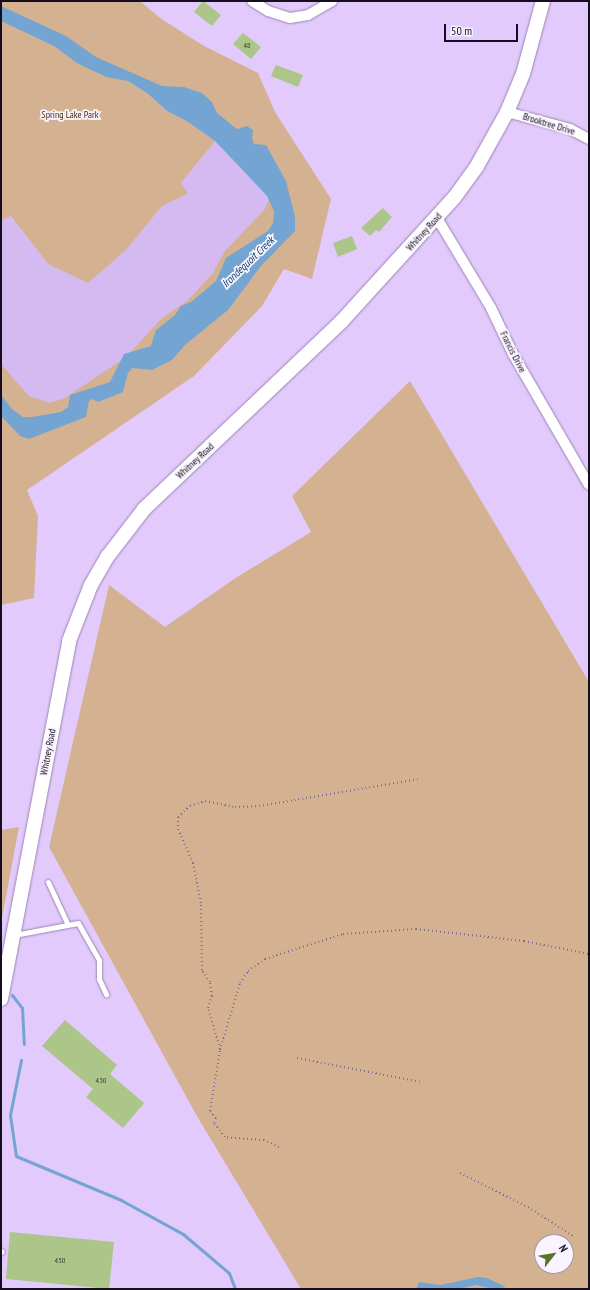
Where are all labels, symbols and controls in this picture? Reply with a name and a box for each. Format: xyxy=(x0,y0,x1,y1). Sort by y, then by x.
scale bar xyxy=(446,16,520,42)
text: 50 m xyxy=(451,23,472,38)
house number: 48 xyxy=(243,41,251,51)
park label: Spring Lake Park xyxy=(41,109,99,121)
street label: Brooktree Drive xyxy=(521,110,577,138)
street label: Whitney Road xyxy=(404,210,444,254)
water label: Irondequoit Creek xyxy=(219,234,277,290)
street label: Francis Drive xyxy=(498,329,528,375)
street label: Whitney Road xyxy=(174,440,216,482)
street label: Whitney Road xyxy=(38,728,58,776)
house number: 430 xyxy=(96,1076,106,1086)
north arrow xyxy=(534,1234,574,1274)
text: N xyxy=(556,1242,571,1254)
house number: 450 xyxy=(55,1256,65,1266)

